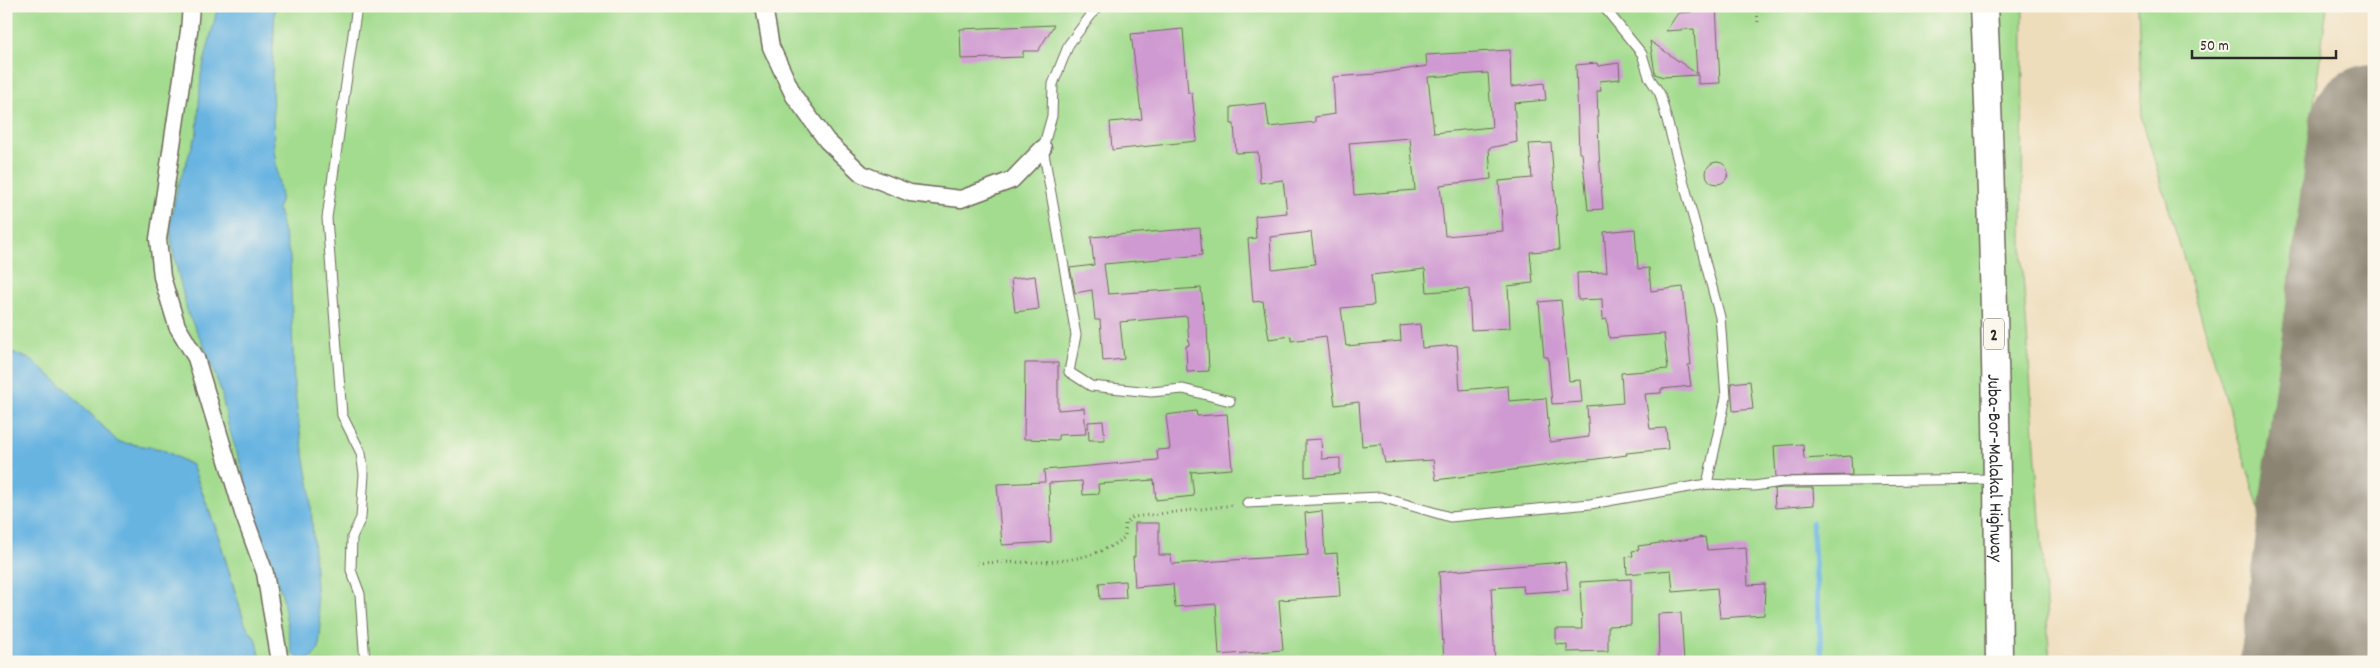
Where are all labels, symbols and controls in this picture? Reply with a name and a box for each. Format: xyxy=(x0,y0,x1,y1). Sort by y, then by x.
scale bar xyxy=(2192,28,2336,60)
text: 50 m xyxy=(2200,36,2229,58)
road number: 2 xyxy=(1984,318,2004,349)
street label: Juba-Bor-Malakal Highway xyxy=(1978,374,2008,562)

